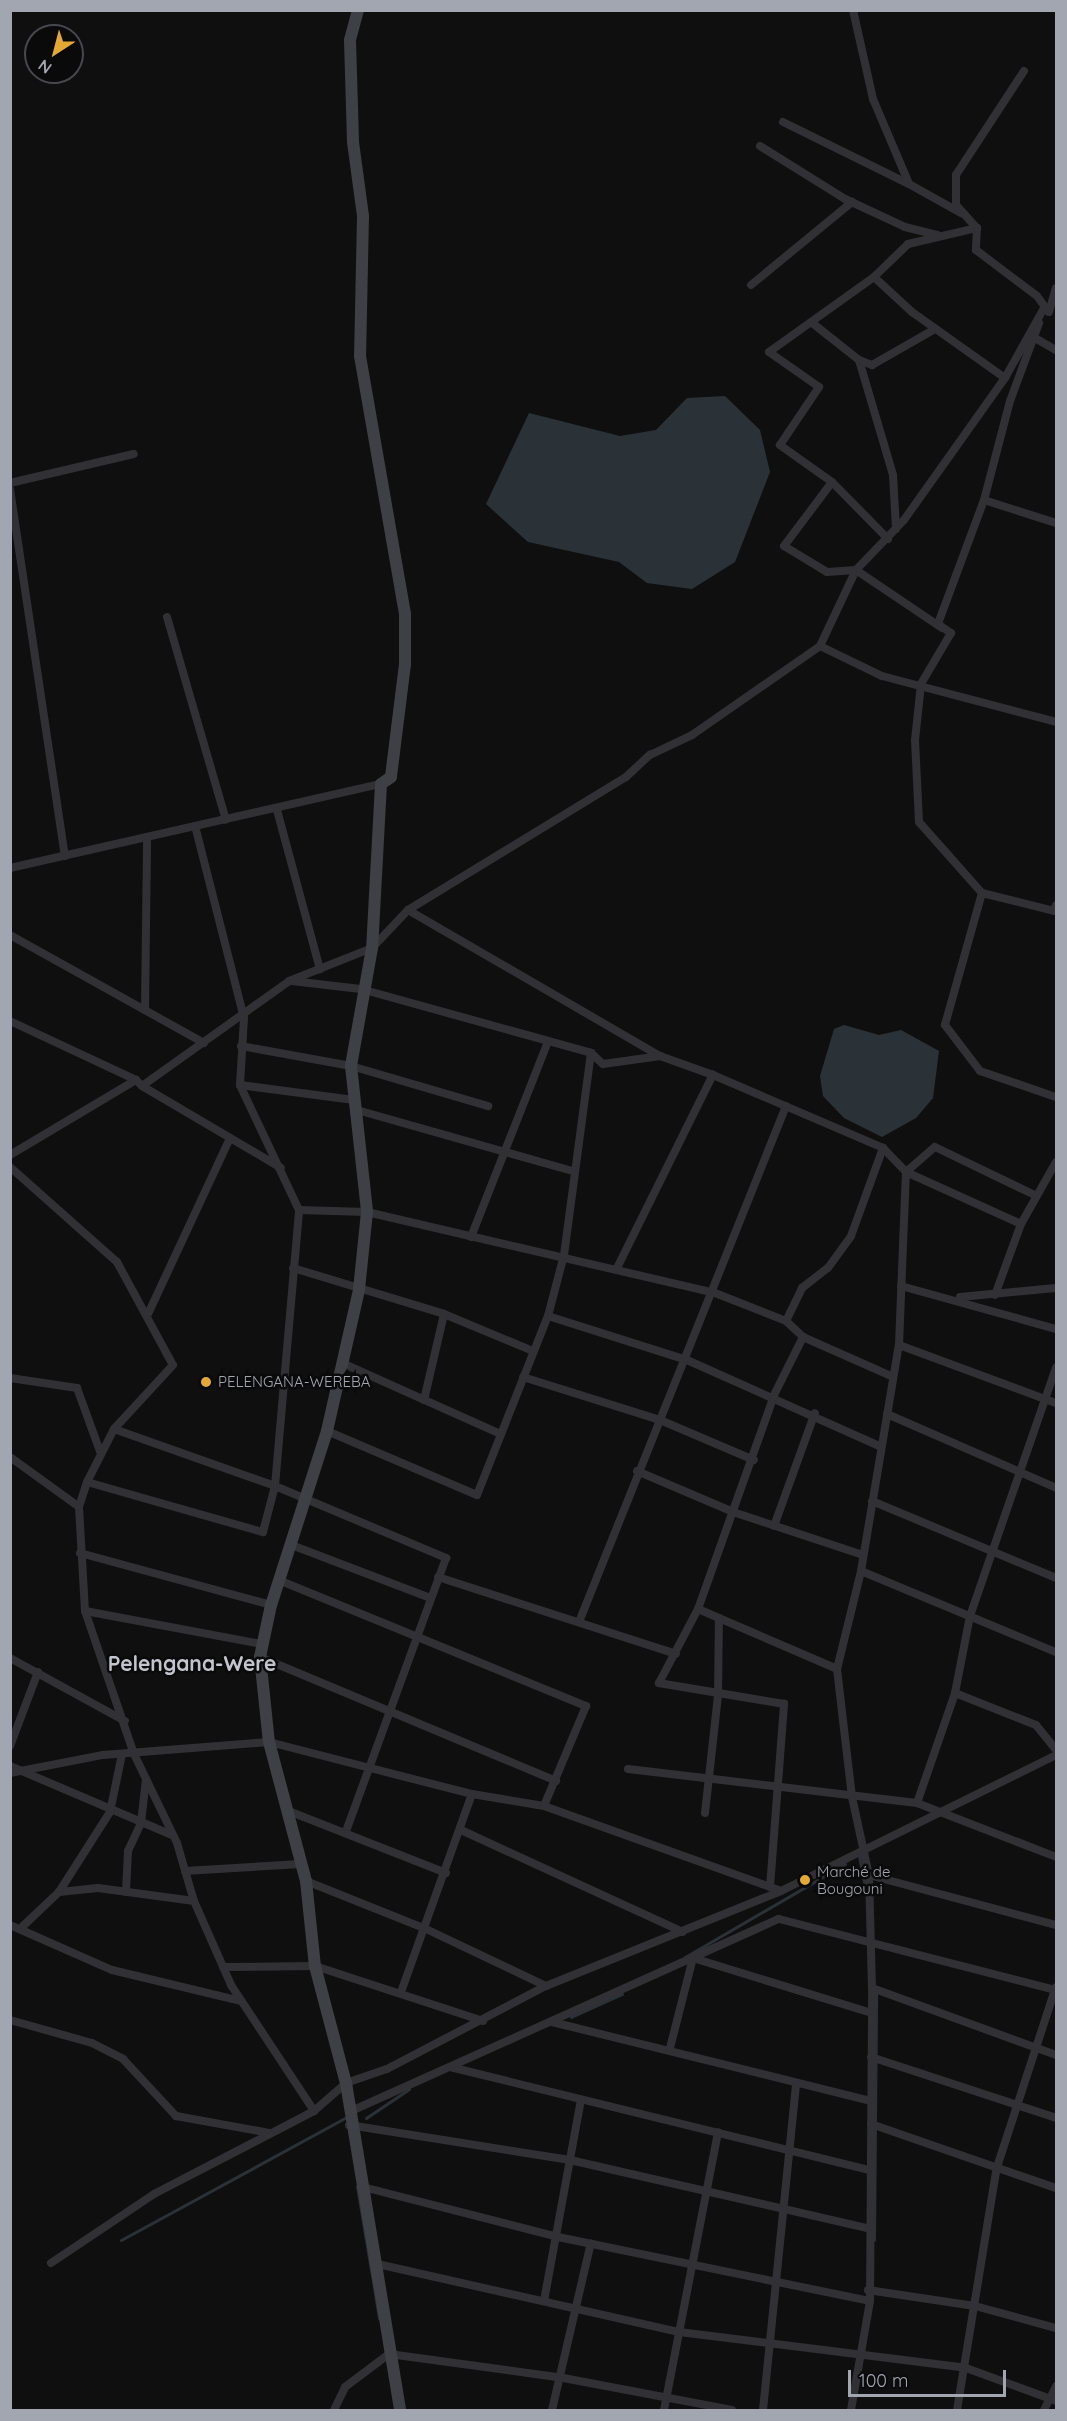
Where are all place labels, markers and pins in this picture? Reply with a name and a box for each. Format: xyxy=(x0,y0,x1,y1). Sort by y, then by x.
place label: PELENGANA-WEREBA xyxy=(218,1373,371,1391)
marker: PELENGANA-WEREBA xyxy=(199,1375,213,1389)
place label: Marché de Bougouni xyxy=(817,1862,890,1897)
marker: Marché de Bougouni xyxy=(798,1873,812,1887)

